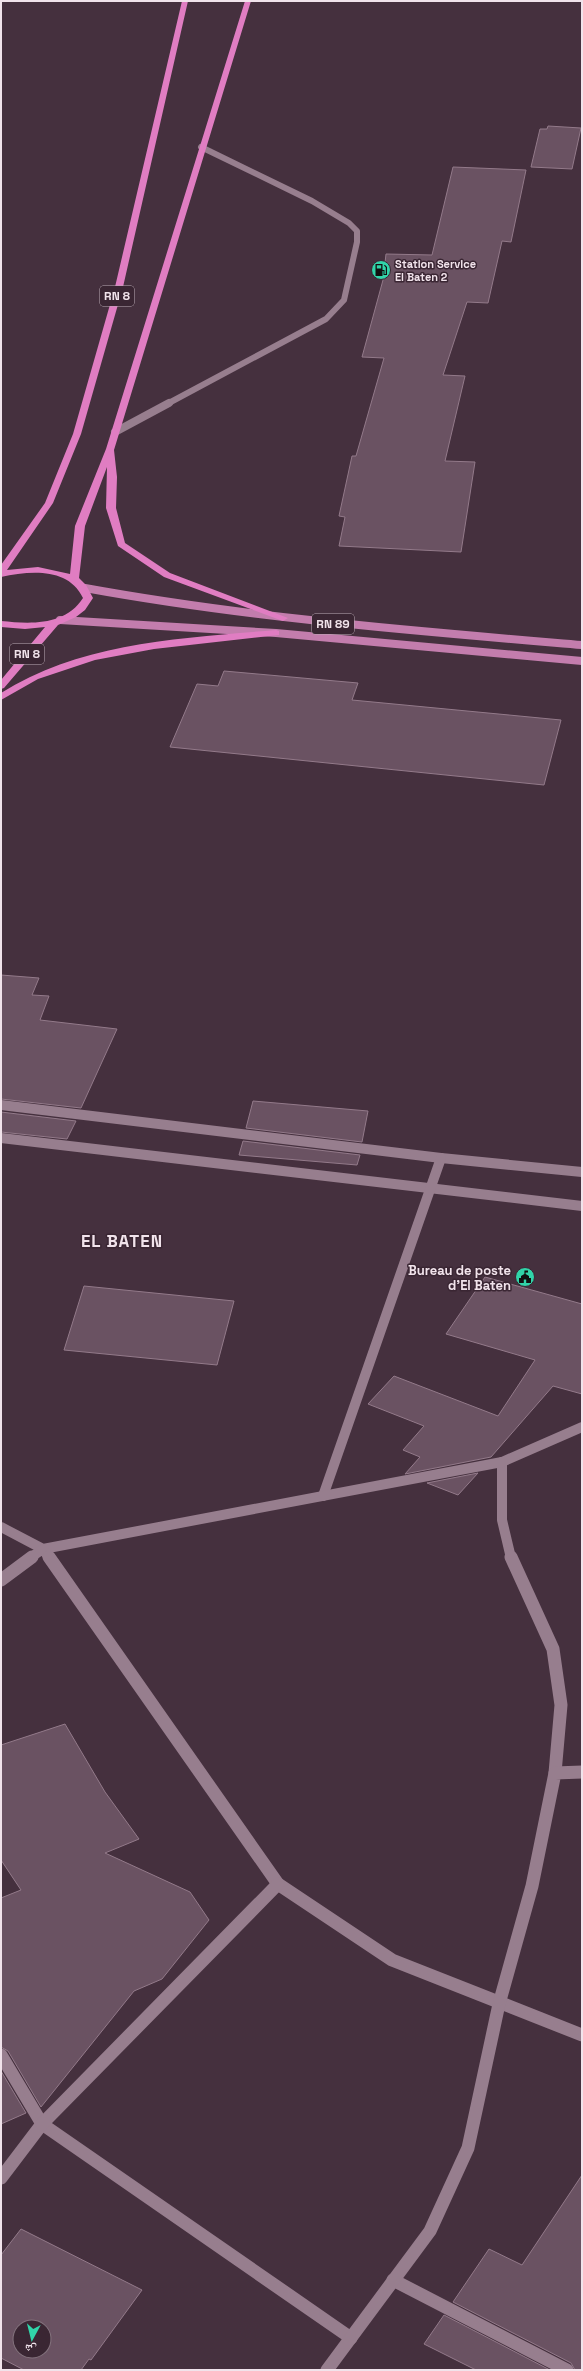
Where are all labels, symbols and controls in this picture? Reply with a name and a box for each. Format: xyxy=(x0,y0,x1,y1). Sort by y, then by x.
place label: Station Service El Baten 2 xyxy=(395,257,476,284)
fuel station icon: Station Service El Baten 2 xyxy=(370,259,392,281)
road number: RN 8 xyxy=(100,286,134,306)
road number: RN 89 xyxy=(312,614,354,634)
road number: RN 8 xyxy=(10,644,44,664)
district label: EL BATEN xyxy=(81,1230,163,1252)
place label: Bureau de poste d'El Baten xyxy=(408,1262,511,1294)
public building icon: Bureau de poste d'El Baten xyxy=(514,1266,536,1288)
north arrow xyxy=(12,2319,52,2359)
text: ش xyxy=(24,2340,38,2357)

